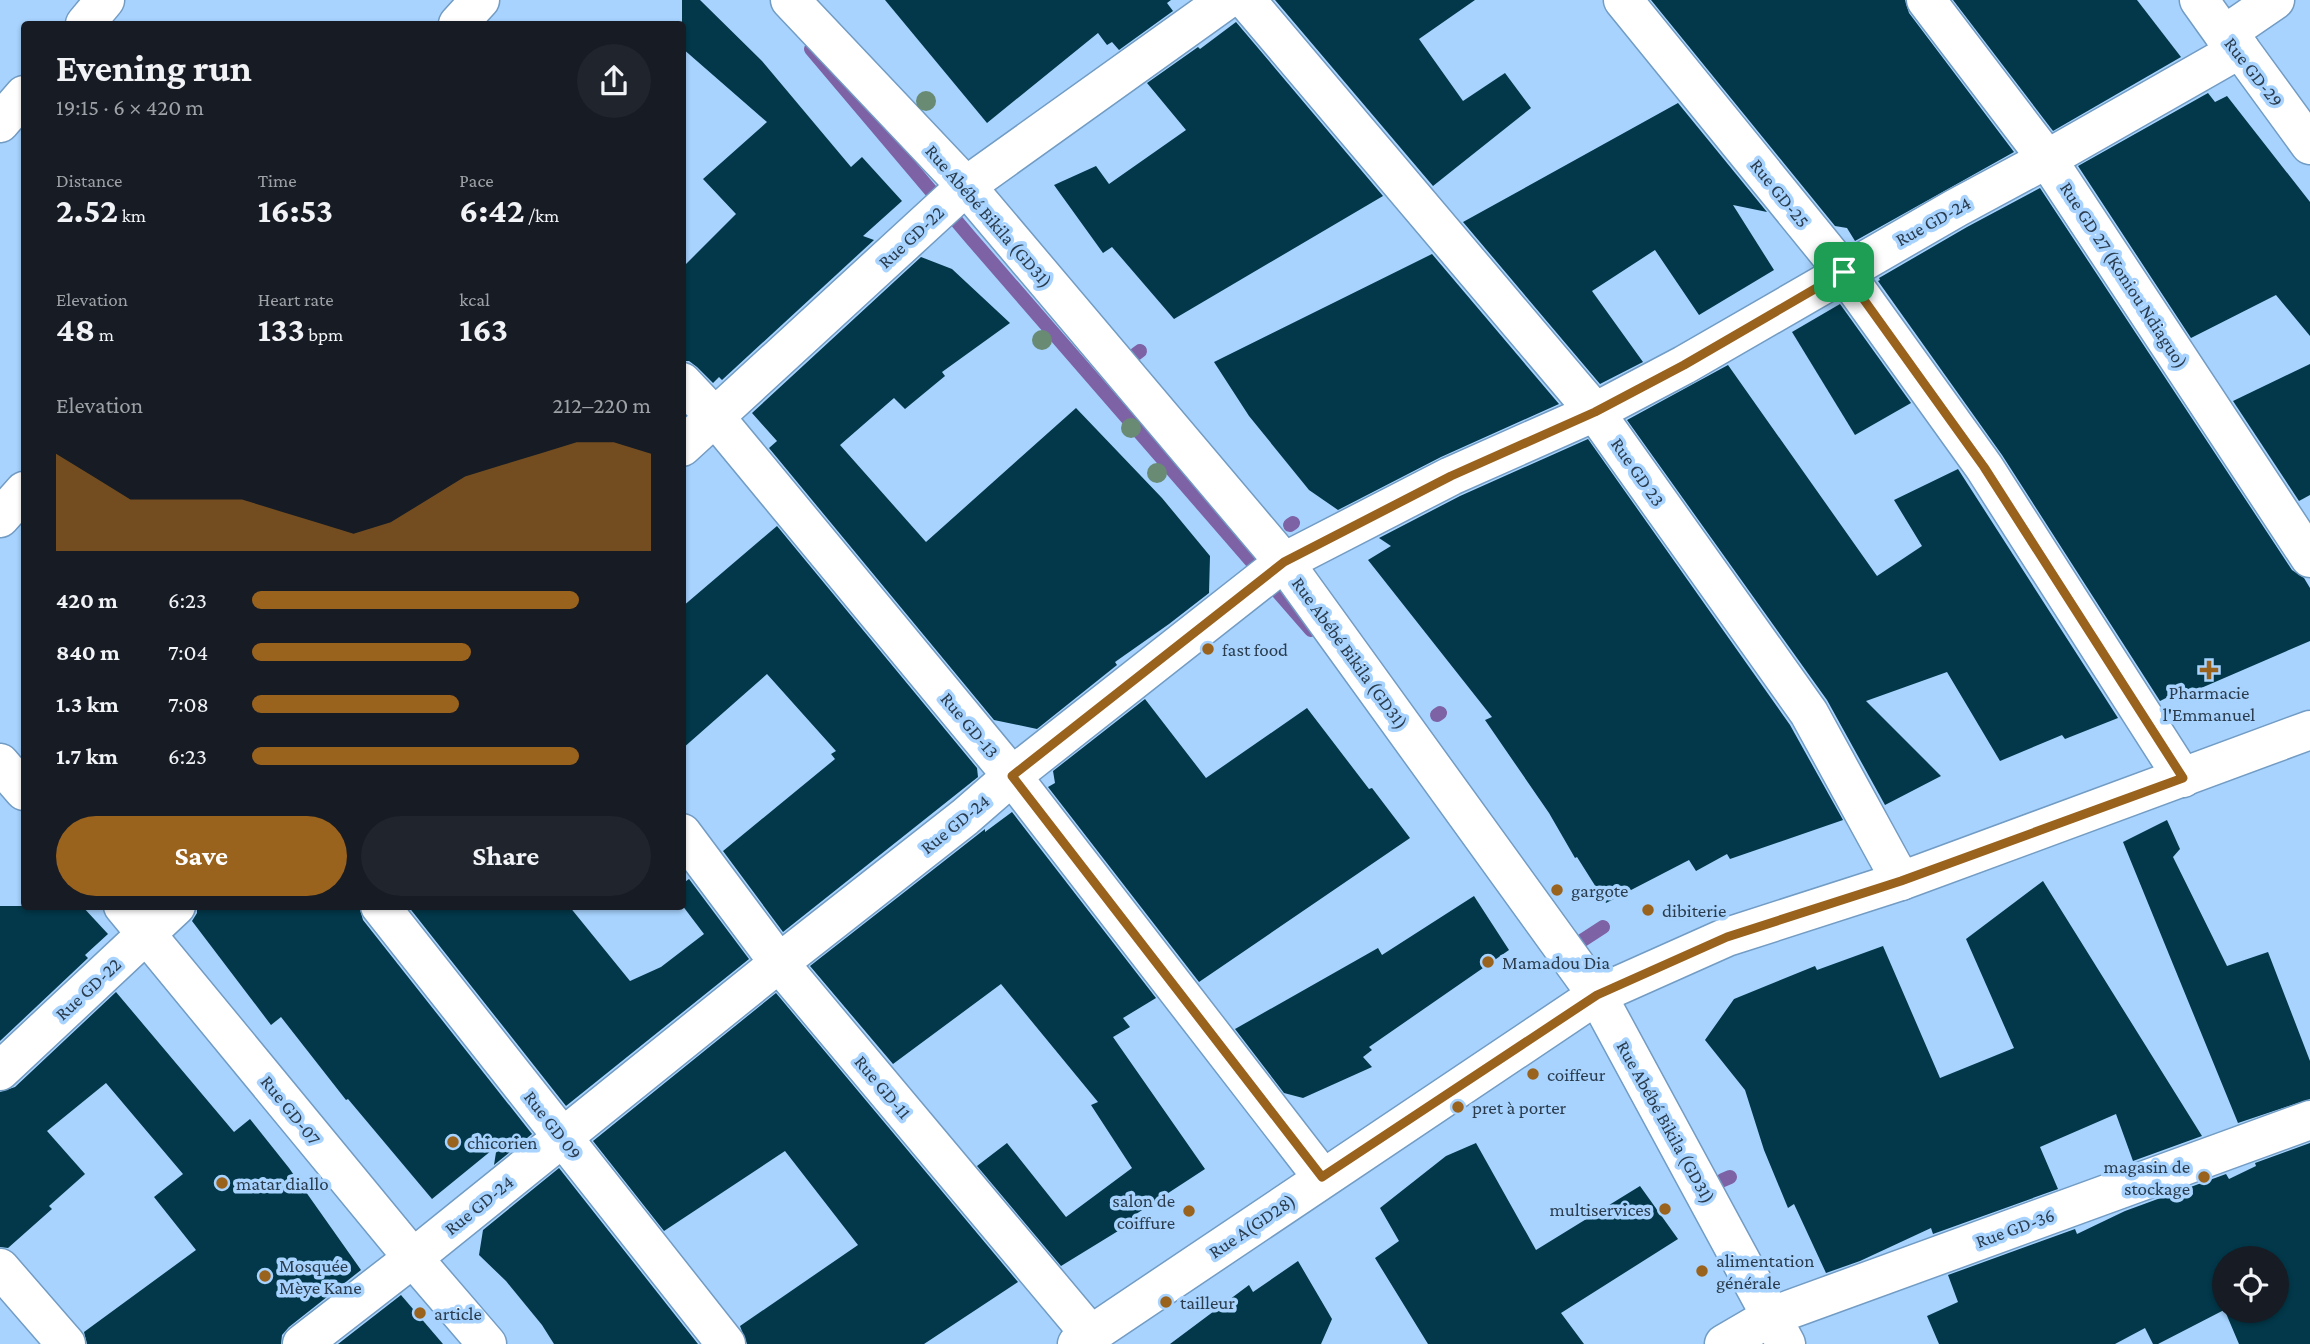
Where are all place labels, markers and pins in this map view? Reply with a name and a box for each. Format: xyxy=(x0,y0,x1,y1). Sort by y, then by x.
pin xyxy=(1814,242,1874,302)
place label: fast food xyxy=(1222,639,1288,660)
marker: fast food xyxy=(1200,641,1216,657)
marker: Pharmacie l'Emmanuel xyxy=(2201,662,2217,678)
place label: Pharmacie l'Emmanuel xyxy=(2163,682,2255,725)
place label: gargote xyxy=(1571,880,1628,901)
marker: gargote xyxy=(1549,882,1565,898)
place label: dibiterie xyxy=(1662,900,1726,921)
marker: dibiterie xyxy=(1640,902,1656,918)
place label: Mamadou Dia xyxy=(1502,952,1610,973)
marker: Mamadou Dia xyxy=(1480,954,1496,970)
place label: coiffeur xyxy=(1547,1064,1606,1085)
marker: coiffeur xyxy=(1525,1066,1541,1082)
place label: pret à porter xyxy=(1472,1097,1567,1118)
marker: pret à porter xyxy=(1450,1099,1466,1115)
place label: chicorien xyxy=(467,1132,537,1153)
marker: chicorien xyxy=(445,1134,461,1150)
place label: magasin de stockage xyxy=(2103,1156,2190,1199)
marker: magasin de stockage xyxy=(2196,1169,2212,1185)
place label: matar diallo xyxy=(236,1173,329,1194)
marker: matar diallo xyxy=(214,1175,230,1191)
place label: salon de coiffure xyxy=(1112,1190,1175,1233)
place label: multiservices xyxy=(1549,1199,1651,1220)
marker: multiservices xyxy=(1657,1201,1673,1217)
marker: salon de coiffure xyxy=(1181,1203,1197,1219)
place label: alimentation générale xyxy=(1716,1250,1814,1293)
place label: Mosquée Mèye Kane xyxy=(279,1255,362,1298)
marker: alimentation générale xyxy=(1694,1263,1710,1279)
marker: Mosquée Mèye Kane xyxy=(257,1268,273,1284)
place label: tailleur xyxy=(1180,1292,1235,1313)
marker: tailleur xyxy=(1158,1294,1174,1310)
place label: article xyxy=(434,1303,482,1324)
marker: article xyxy=(412,1305,428,1321)

